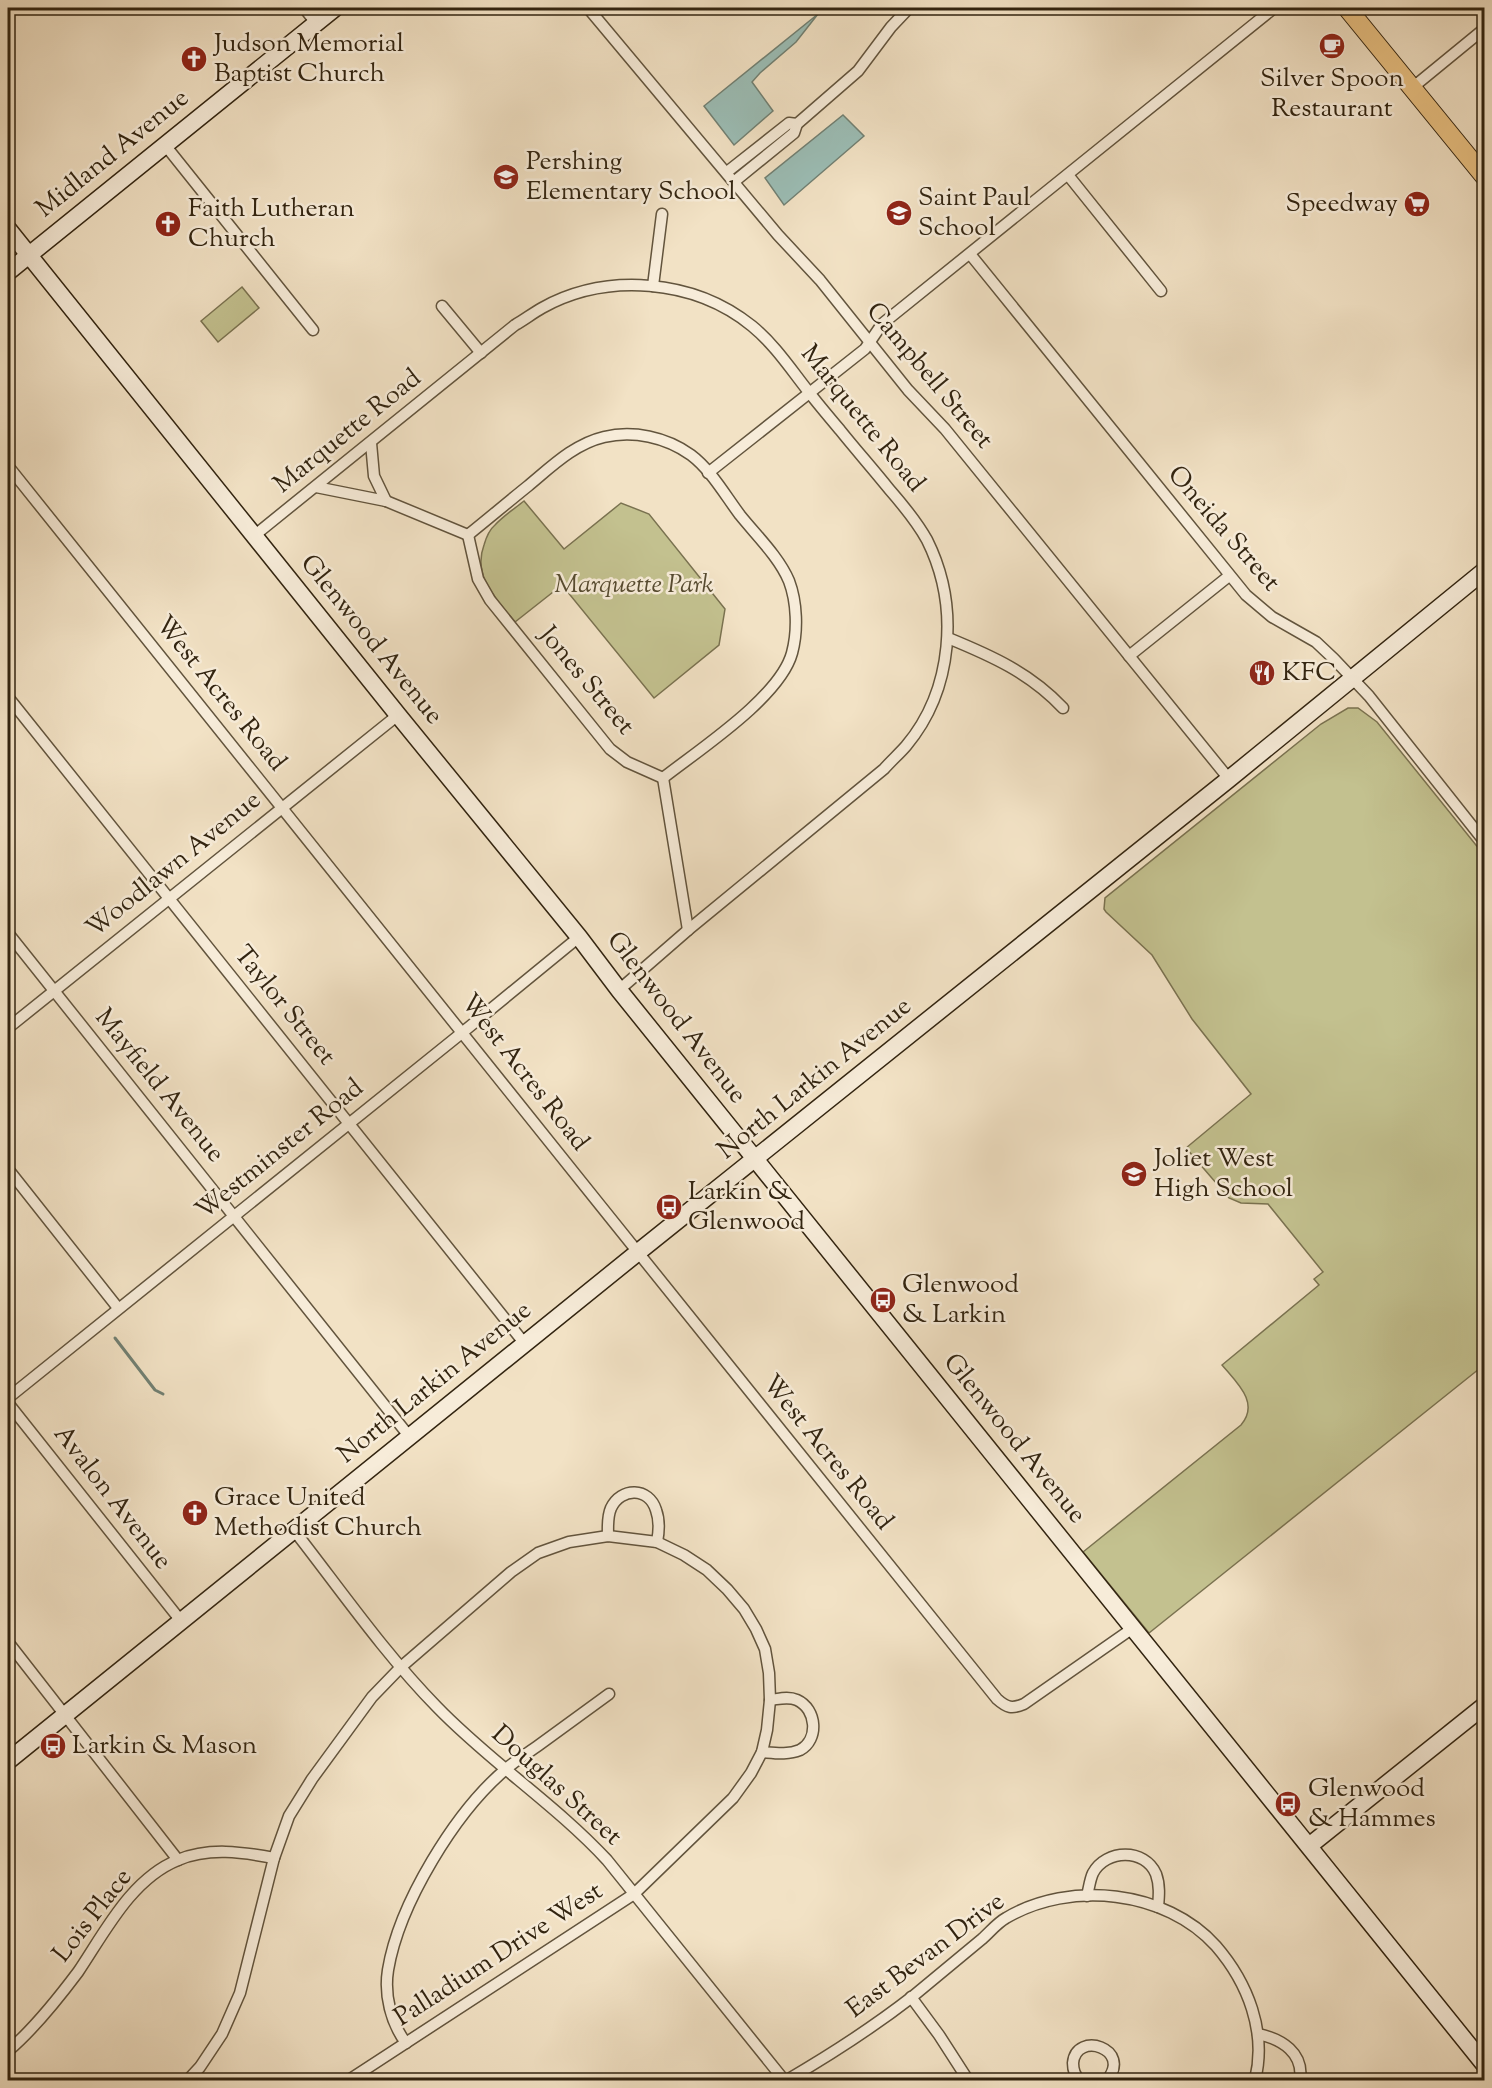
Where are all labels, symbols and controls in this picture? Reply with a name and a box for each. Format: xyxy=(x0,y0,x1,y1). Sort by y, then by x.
place label: Judson Memorial Baptist Church xyxy=(212,26,404,93)
cafe icon: Silver Spoon Restaurant xyxy=(1317,31,1347,61)
church icon: Judson Memorial Baptist Church xyxy=(179,44,209,74)
place label: Silver Spoon Restaurant xyxy=(1260,61,1404,128)
street label: Midland Avenue xyxy=(29,81,197,227)
place label: Pershing Elementary School xyxy=(526,144,736,211)
school or university icon: Pershing Elementary School xyxy=(491,162,521,192)
place label: Saint Paul School xyxy=(918,180,1031,247)
place label: Speedway xyxy=(1285,186,1398,223)
supermarket icon: Speedway xyxy=(1402,189,1432,219)
place label: Faith Lutheran Church xyxy=(188,191,355,258)
school or university icon: Saint Paul School xyxy=(884,198,914,228)
church icon: Faith Lutheran Church xyxy=(153,209,183,239)
street label: Campbell Street xyxy=(857,295,1002,457)
street label: Marquette Road xyxy=(791,337,933,501)
street label: Marquette Road xyxy=(266,361,430,503)
street label: Oneida Street xyxy=(1158,458,1288,600)
street label: Glenwood Avenue xyxy=(291,547,451,733)
park label: Marquette Park xyxy=(554,567,714,604)
street label: West Acres Road xyxy=(146,608,295,780)
street label: Jones Street xyxy=(528,617,643,743)
place label: KFC xyxy=(1282,655,1336,692)
restaurant icon: KFC xyxy=(1247,658,1277,688)
street label: Woodlawn Avenue xyxy=(79,783,269,947)
street label: Glenwood Avenue xyxy=(597,924,755,1112)
street label: Taylor Street xyxy=(224,938,344,1074)
street label: West Acres Road xyxy=(451,986,597,1160)
street label: North Larkin Avenue xyxy=(710,989,920,1169)
street label: Mayfield Avenue xyxy=(85,1001,233,1171)
street label: Westminster Road xyxy=(188,1070,372,1229)
place label: Joliet West High School xyxy=(1152,1141,1293,1208)
school or university icon: Joliet West High School xyxy=(1119,1159,1149,1189)
place label: Larkin & Glenwood xyxy=(688,1174,805,1241)
bus stop icon: Larkin & Glenwood xyxy=(654,1192,684,1222)
place label: Glenwood & Larkin xyxy=(902,1267,1019,1334)
bus stop icon: Glenwood & Larkin xyxy=(868,1285,898,1315)
street label: North Larkin Avenue xyxy=(330,1293,540,1473)
street label: Glenwood Avenue xyxy=(934,1346,1094,1532)
street label: West Acres Road xyxy=(753,1367,902,1539)
street label: Avalon Avenue xyxy=(44,1418,180,1578)
place label: Grace United Methodist Church xyxy=(214,1480,422,1547)
church icon: Grace United Methodist Church xyxy=(180,1498,210,1528)
street label: Douglas Street xyxy=(482,1717,630,1855)
place label: Larkin & Mason xyxy=(72,1728,257,1765)
bus stop icon: Larkin & Mason xyxy=(38,1731,68,1761)
place label: Glenwood & Hammes xyxy=(1308,1771,1436,1838)
bus stop icon: Glenwood & Hammes xyxy=(1273,1789,1303,1819)
street label: Lois Place xyxy=(44,1861,142,1971)
street label: Palladium Drive West xyxy=(387,1874,611,2036)
street label: East Bevan Drive xyxy=(839,1884,1013,2028)

